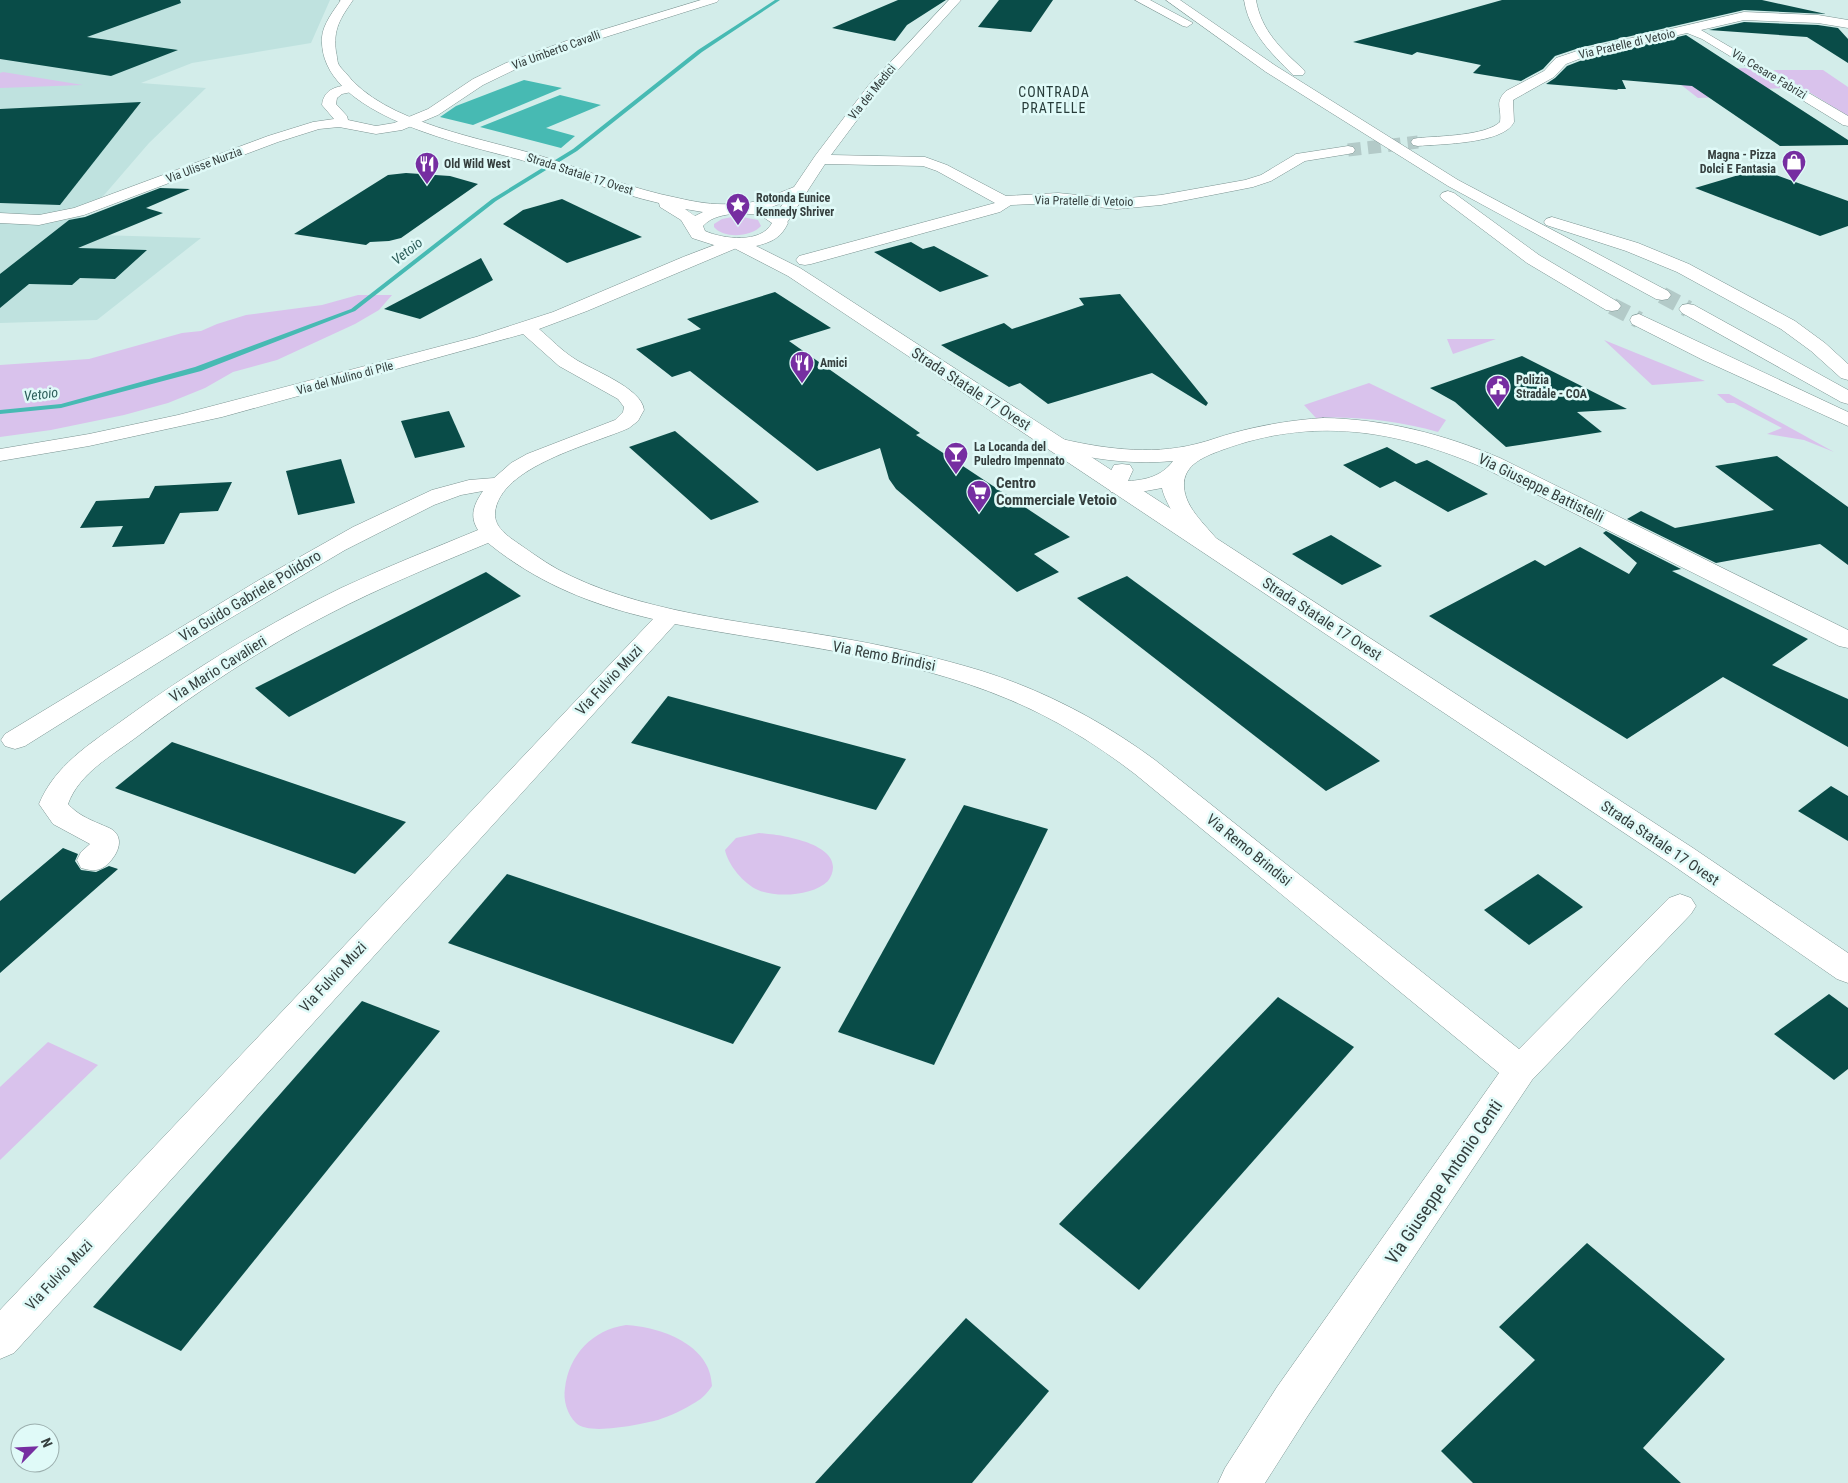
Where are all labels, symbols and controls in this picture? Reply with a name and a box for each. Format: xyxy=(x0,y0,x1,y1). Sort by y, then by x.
street label: Via Pratelle di Vetoio xyxy=(1577,26,1677,62)
street label: Via Umberto Cavalli xyxy=(510,28,602,72)
street label: Via Cesare Fabrizi xyxy=(1729,46,1809,102)
street label: Via dei Medici xyxy=(846,62,898,122)
district label: CONTRADA PRATELLE xyxy=(1018,84,1090,116)
street label: Via Ulisse Nurzia xyxy=(164,144,244,186)
place label: Magna - Pizza Dolci E Fantasia xyxy=(1700,148,1776,176)
shop icon: Magna - Pizza Dolci E Fantasia xyxy=(1781,149,1807,183)
street label: Strada Statale 17 Ovest xyxy=(525,150,635,198)
restaurant icon: Old Wild West xyxy=(414,151,440,185)
place label: Old Wild West xyxy=(444,157,511,171)
place label: Rotonda Eunice Kennedy Shriver xyxy=(756,191,834,219)
place icon: Rotonda Eunice Kennedy Shriver xyxy=(725,192,751,226)
street label: Via Pratelle di Vetoio xyxy=(1035,193,1133,209)
water label: Vetoio xyxy=(389,234,426,268)
street label: Strada Statale 17 Ovest xyxy=(908,344,1034,434)
restaurant icon: Amici xyxy=(789,350,815,384)
place label: Amici xyxy=(820,356,847,370)
street label: Via del Mulino di Pile xyxy=(295,358,395,398)
place label: Polizia Stradale - COA xyxy=(1516,373,1588,401)
public building icon: Polizia Stradale - COA xyxy=(1485,374,1511,408)
water label: Vetoio xyxy=(23,384,59,404)
place label: La Locanda del Puledro Impennato xyxy=(974,440,1065,468)
bar icon: La Locanda del Puledro Impennato xyxy=(943,441,969,475)
street label: Via Giuseppe Battistelli xyxy=(1475,450,1607,526)
place label: Centro Commerciale Vetoio xyxy=(996,474,1117,509)
supermarket icon: Centro Commerciale Vetoio xyxy=(966,479,992,513)
street label: Via Guido Gabriele Polidoro xyxy=(176,546,324,646)
street label: Strada Statale 17 Ovest xyxy=(1259,574,1385,664)
street label: Via Mario Cavalieri xyxy=(166,632,270,706)
street label: Via Remo Brindisi xyxy=(831,637,937,675)
street label: Via Fulvio Muzi xyxy=(572,641,646,719)
street label: Strada Statale 17 Ovest xyxy=(1598,797,1722,889)
street label: Via Remo Brindisi xyxy=(1203,810,1295,890)
street label: Via Fulvio Muzi xyxy=(296,938,370,1016)
street label: Via Giuseppe Antonio Centi xyxy=(1381,1096,1506,1268)
street label: Via Fulvio Muzi xyxy=(22,1236,96,1314)
north arrow xyxy=(10,1423,60,1473)
text: N xyxy=(38,1436,56,1450)

